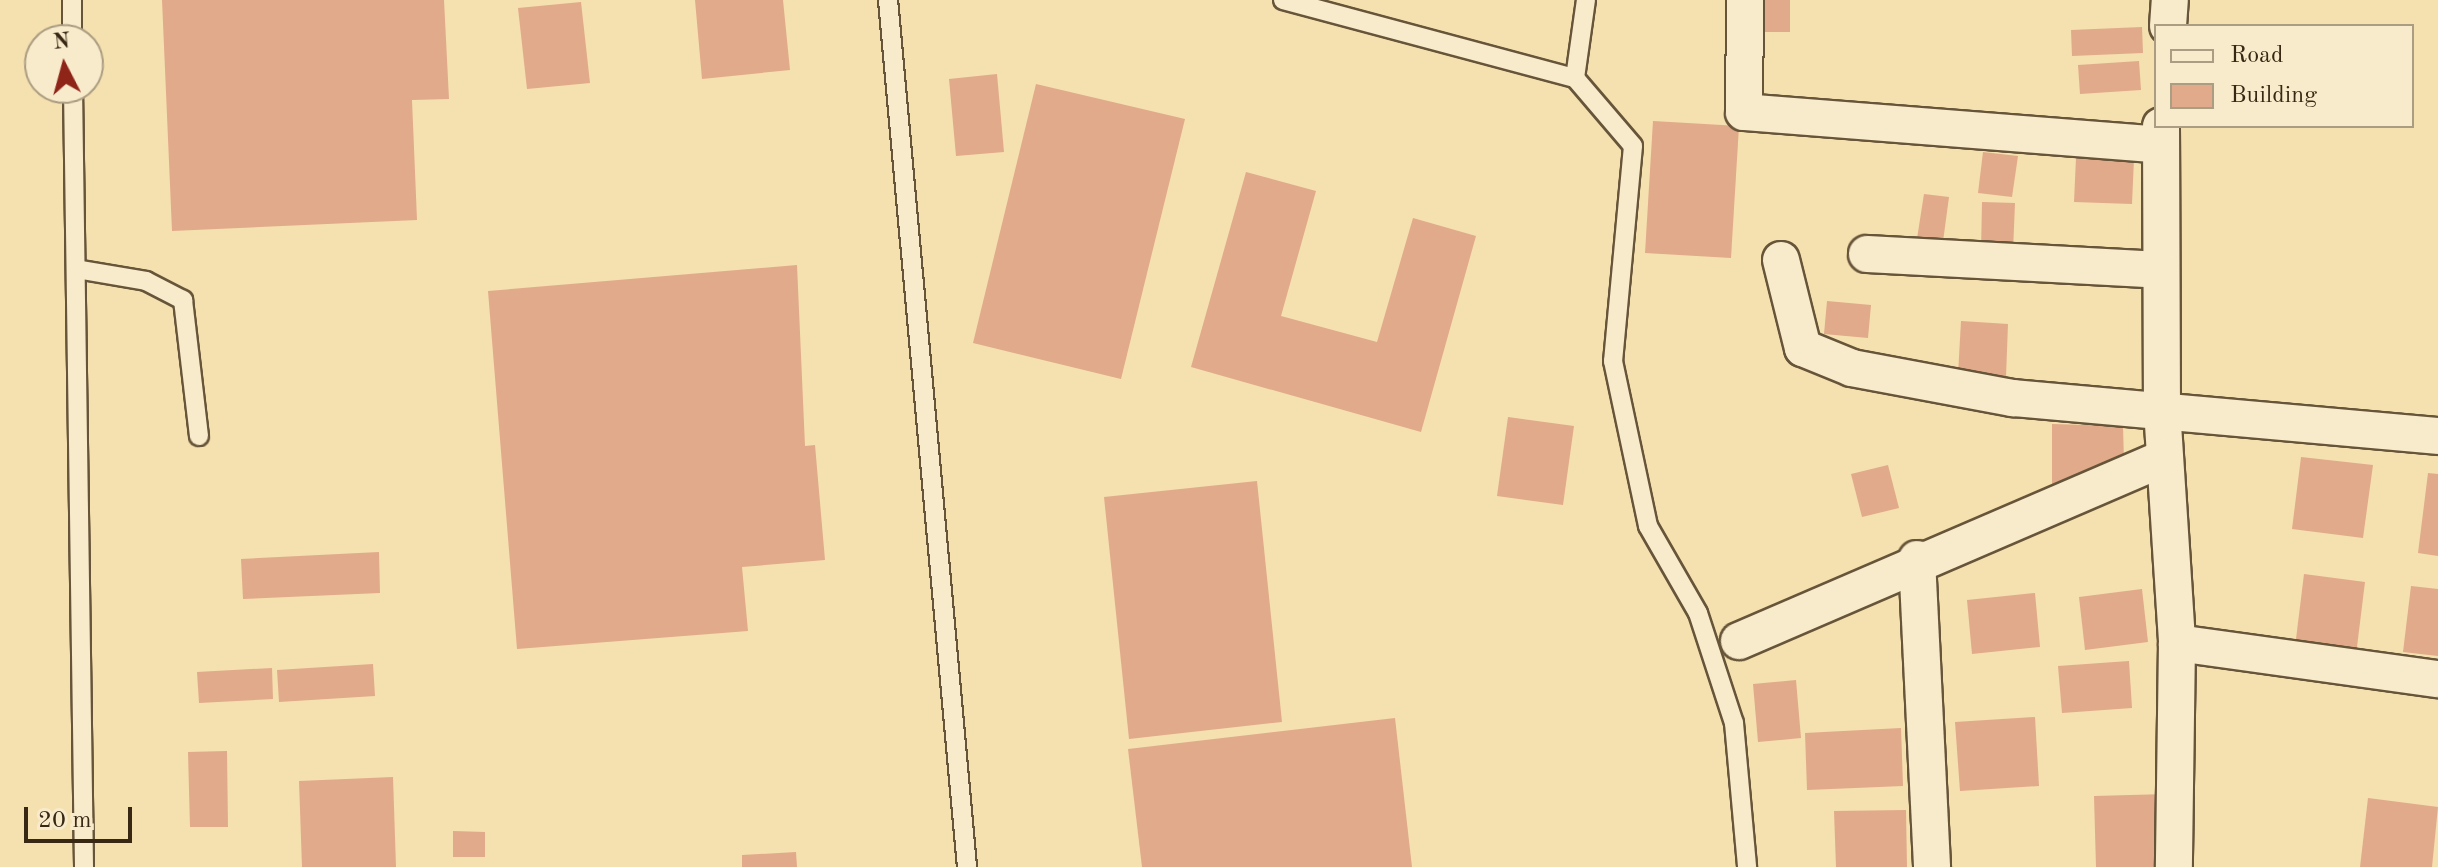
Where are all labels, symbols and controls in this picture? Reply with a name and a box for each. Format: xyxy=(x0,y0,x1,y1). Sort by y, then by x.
north arrow xyxy=(24,24,104,104)
legend xyxy=(2154,24,2414,128)
text: N xyxy=(52,30,71,54)
text: Road xyxy=(2230,44,2283,68)
text: Building xyxy=(2230,84,2317,108)
scale bar xyxy=(28,791,136,841)
text: 20 m xyxy=(38,809,92,833)

